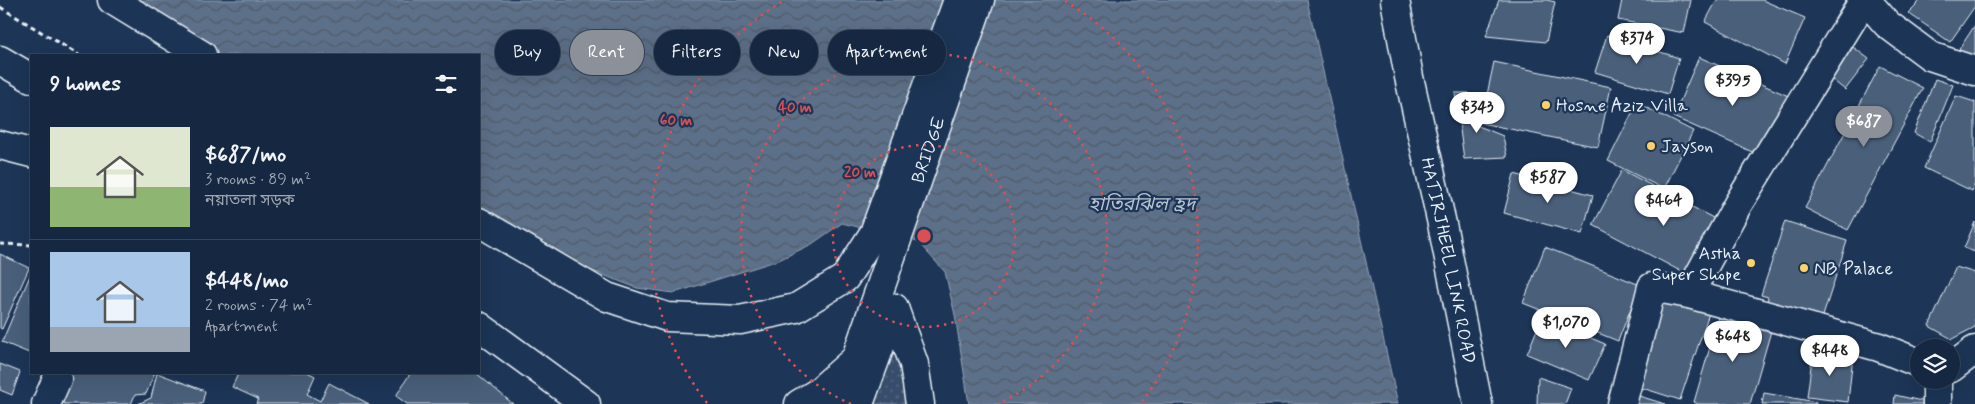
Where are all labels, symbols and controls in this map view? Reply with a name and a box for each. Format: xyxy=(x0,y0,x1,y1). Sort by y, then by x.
pin: $374 xyxy=(1607,22,1667,65)
text: $374 xyxy=(1620,28,1654,49)
chip: Buy xyxy=(495,30,560,75)
chip: Rent xyxy=(570,30,644,75)
chip: Filters xyxy=(654,30,740,75)
chip: New xyxy=(750,30,818,75)
chip: Apartment xyxy=(828,30,946,75)
pin: $395 xyxy=(1703,64,1763,107)
text: 9 homes xyxy=(50,70,121,98)
icon: filters xyxy=(432,70,460,98)
text: $395 xyxy=(1715,70,1751,91)
pin: $343 xyxy=(1447,92,1507,134)
place label: Hosne Aziz Villa xyxy=(1556,94,1688,118)
text: $343 xyxy=(1461,97,1493,118)
text: 40 m xyxy=(778,98,812,118)
marker: Hosne Aziz Villa xyxy=(1540,99,1552,111)
pin: $687 xyxy=(1834,106,1894,148)
text: 60 m xyxy=(660,111,692,131)
text: $687 xyxy=(1846,111,1882,132)
street label: BRIDGE xyxy=(906,114,952,187)
place label: Jayson xyxy=(1661,135,1713,159)
marker: Jayson xyxy=(1645,140,1657,152)
text: $687/mo xyxy=(205,141,286,169)
icon: home xyxy=(90,147,150,207)
street label: HATIRJHEEL LINK ROAD xyxy=(1414,155,1481,366)
pin: $587 xyxy=(1518,162,1578,204)
text: 20 m xyxy=(844,163,876,183)
text: $587 xyxy=(1530,167,1566,188)
text: 3 rooms · 89 m² xyxy=(205,169,311,190)
pin: $464 xyxy=(1634,184,1694,227)
text: নয়াতলা সড়ক xyxy=(205,190,295,211)
text: $464 xyxy=(1645,190,1683,211)
water label: হাতিরঝিল হ্রদ xyxy=(1089,192,1199,217)
centre of rings xyxy=(915,227,933,245)
place label: Astha Super Shope xyxy=(1652,242,1741,287)
marker: Astha Super Shope xyxy=(1745,257,1757,269)
place label: NB Palace xyxy=(1814,257,1893,281)
marker: NB Palace xyxy=(1798,262,1810,274)
text: $448/mo xyxy=(205,267,289,295)
icon: home xyxy=(90,272,150,332)
text: 2 rooms · 74 m² xyxy=(205,295,313,316)
pin: $1,070 xyxy=(1525,306,1607,349)
text: $1,070 xyxy=(1542,312,1590,333)
text: Apartment xyxy=(205,316,278,337)
pin: $648 xyxy=(1703,320,1763,363)
text: $648 xyxy=(1715,326,1751,347)
pin: $448 xyxy=(1800,334,1860,377)
map controls xyxy=(1910,339,1960,389)
button: layers xyxy=(1910,339,1960,389)
text: $448 xyxy=(1811,340,1849,361)

